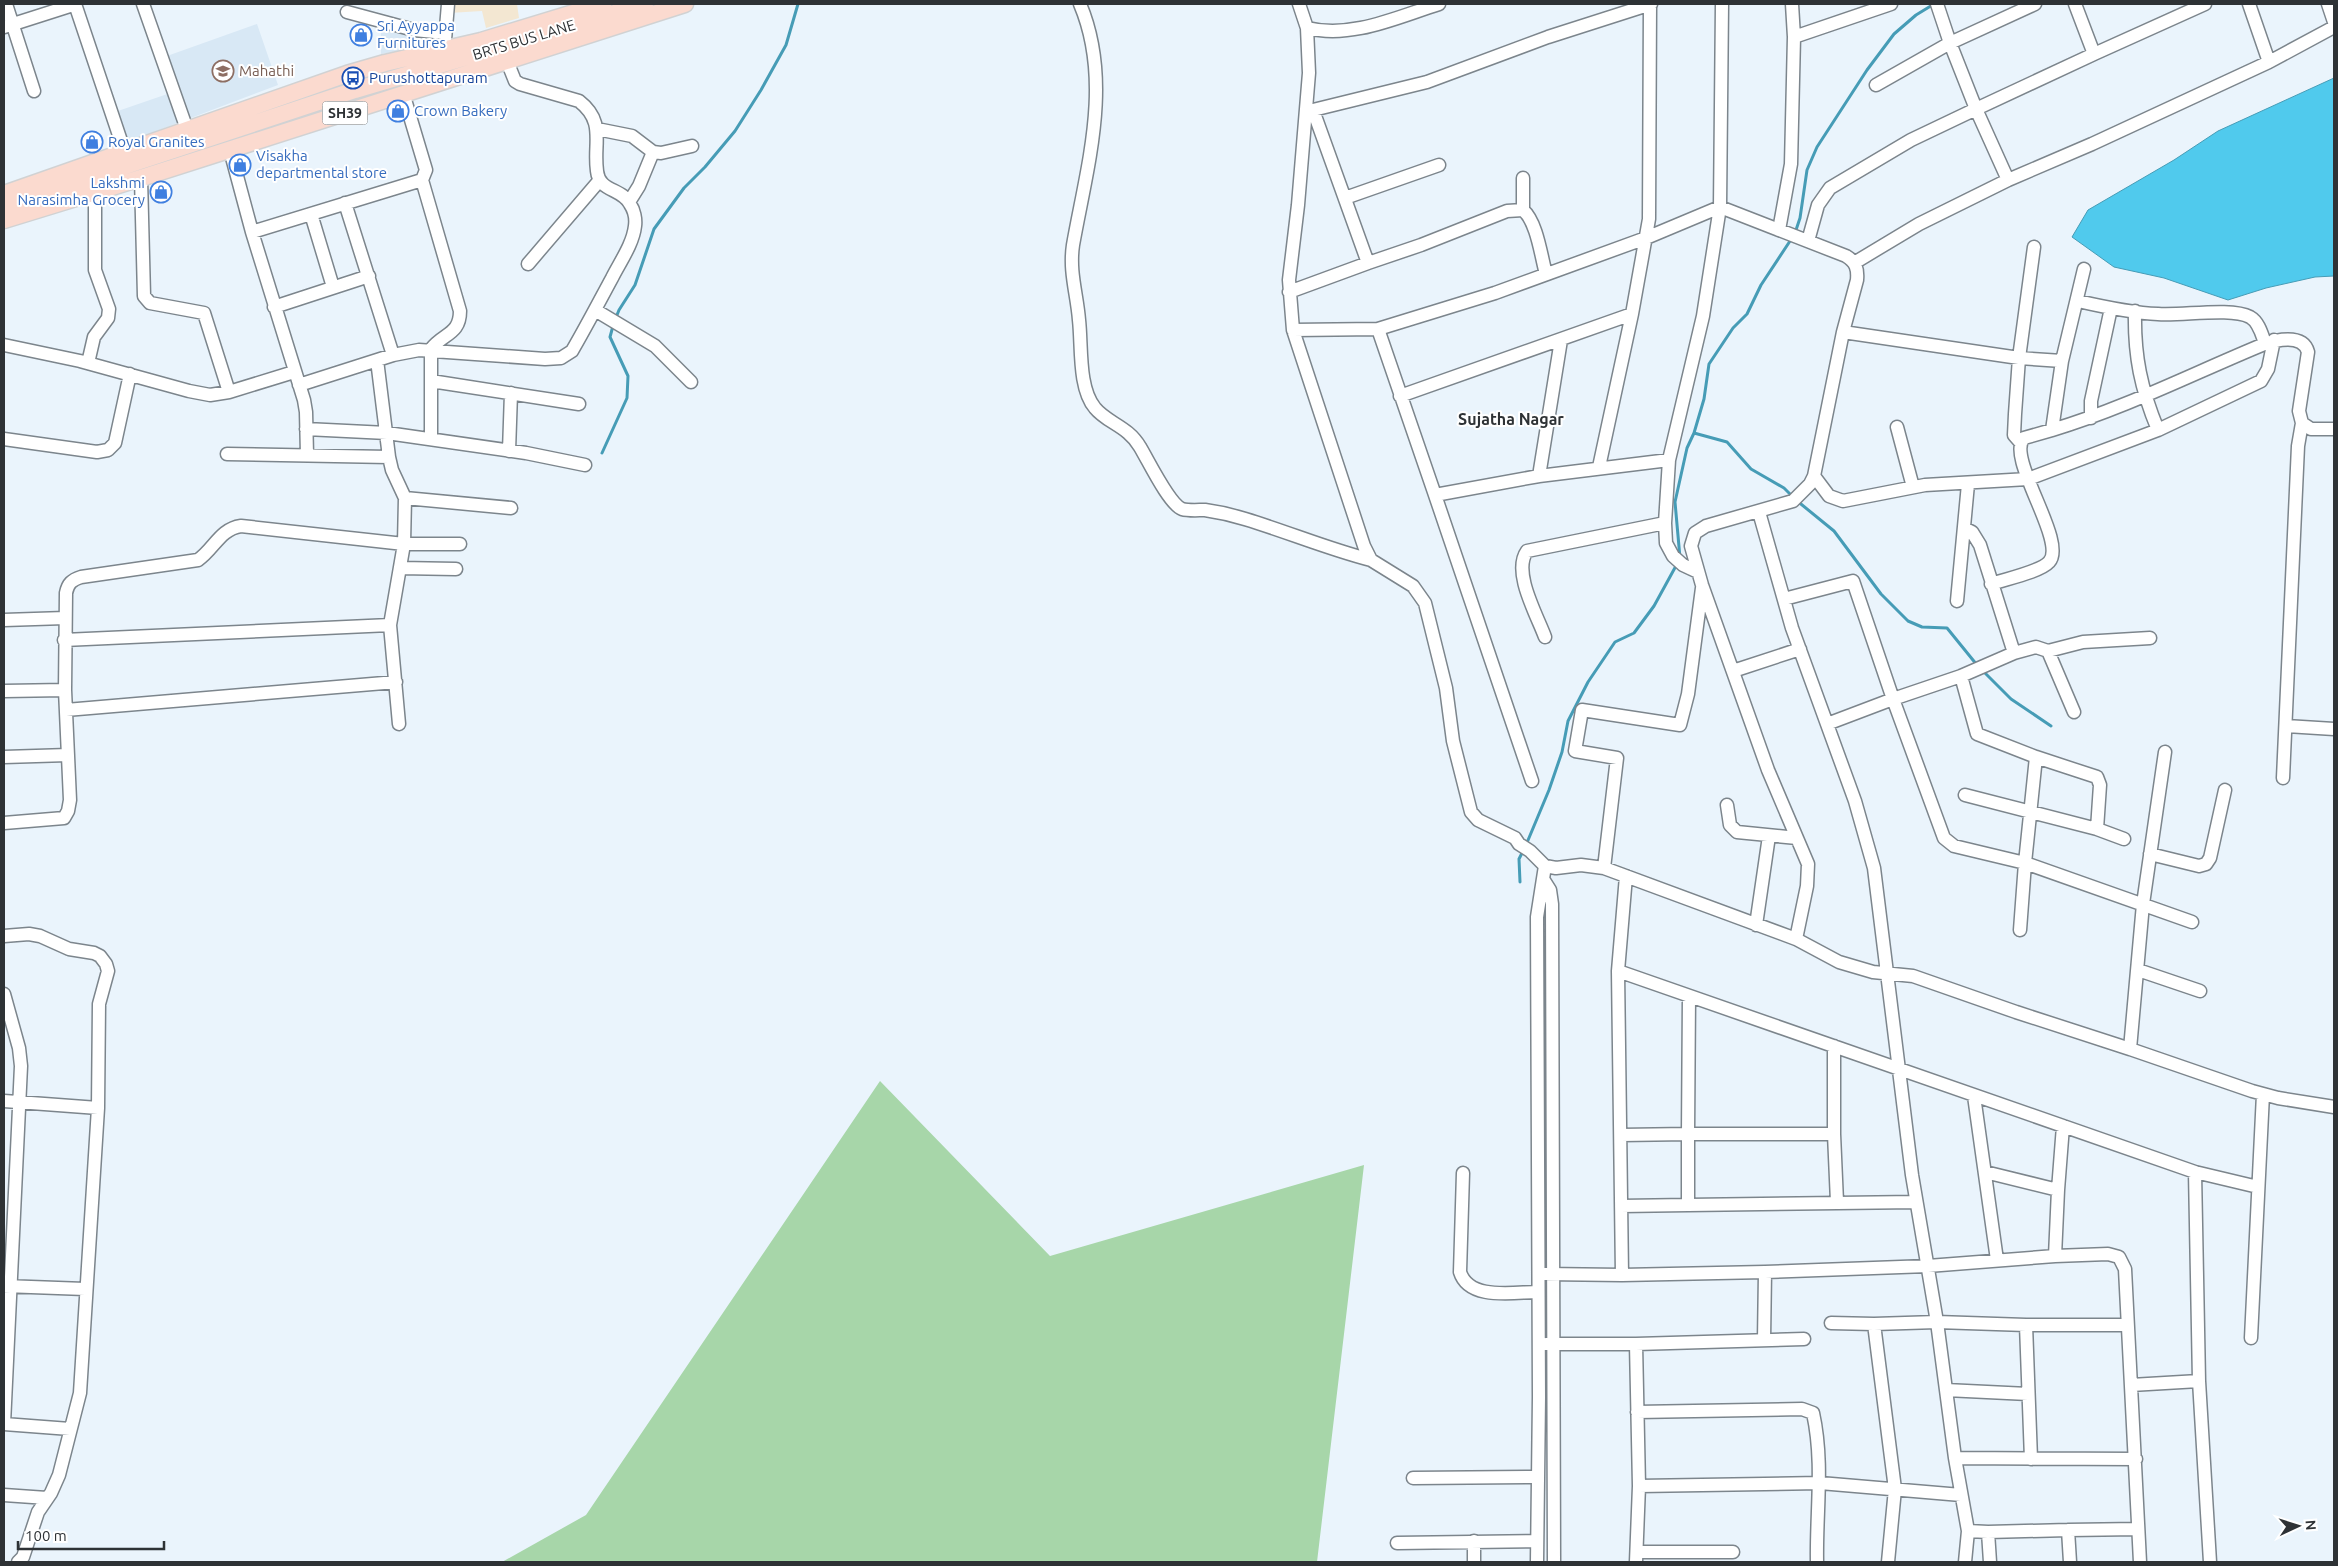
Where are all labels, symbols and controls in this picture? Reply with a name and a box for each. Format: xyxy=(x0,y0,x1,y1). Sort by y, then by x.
street label: BRTS BUS LANE xyxy=(470,16,577,63)
place label: Sri Ayyappa Furnitures xyxy=(377,17,455,51)
shop icon: Sri Ayyappa Furnitures xyxy=(349,23,373,47)
school or university icon: Mahathi xyxy=(211,59,235,83)
place label: Mahathi xyxy=(239,62,294,79)
bus stop icon: Purushottapuram xyxy=(341,66,365,90)
place label: Purushottapuram xyxy=(369,69,488,86)
shop icon: Crown Bakery xyxy=(386,99,410,123)
road number: SH39 xyxy=(322,102,368,125)
place label: Crown Bakery xyxy=(414,102,507,119)
shop icon: Royal Granites xyxy=(80,130,104,154)
place label: Royal Granites xyxy=(108,133,205,150)
place label: Visakha departmental store xyxy=(256,147,387,181)
shop icon: Visakha departmental store xyxy=(228,153,252,177)
place label: Lakshmi Narasimha Grocery xyxy=(18,174,145,208)
shop icon: Lakshmi Narasimha Grocery xyxy=(149,180,173,204)
district label: Sujatha Nagar xyxy=(1458,410,1564,428)
north arrow xyxy=(2273,1501,2323,1551)
scale bar xyxy=(18,1518,164,1550)
text: N xyxy=(2303,1519,2319,1531)
text: 100 m xyxy=(25,1527,67,1544)

